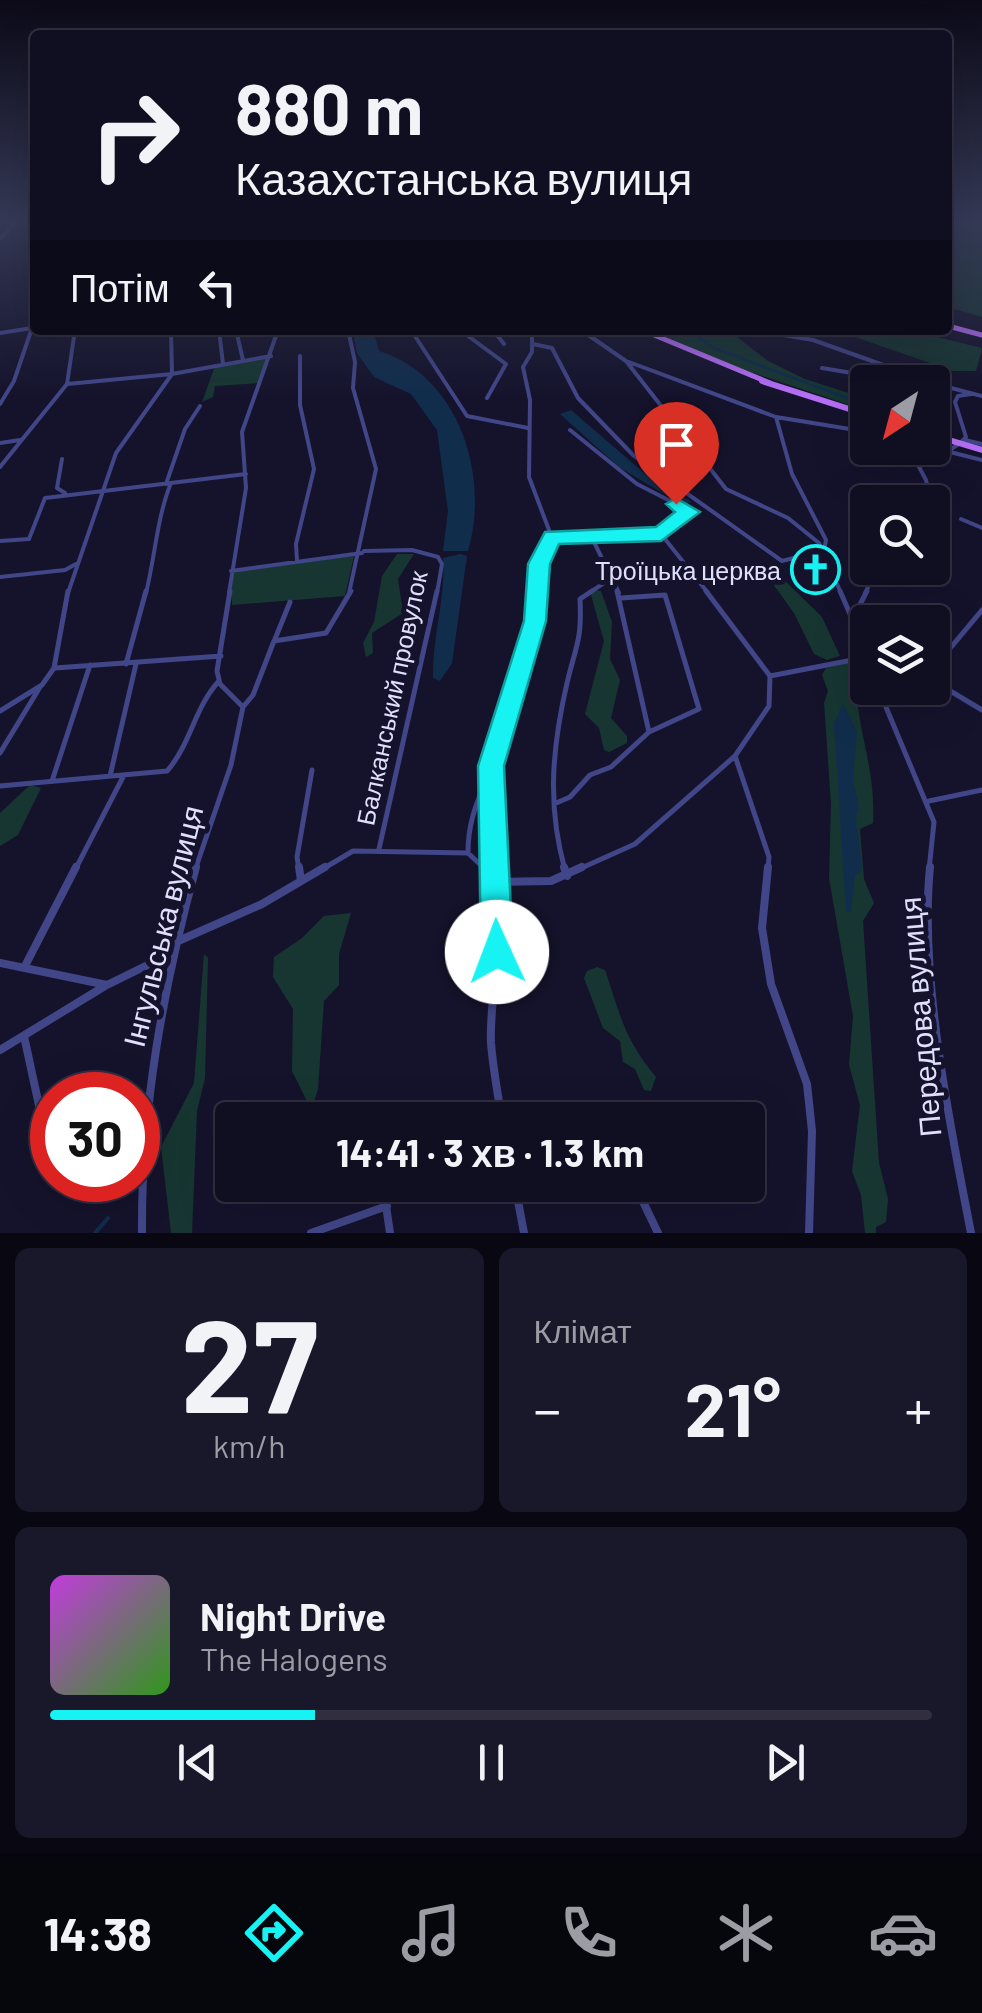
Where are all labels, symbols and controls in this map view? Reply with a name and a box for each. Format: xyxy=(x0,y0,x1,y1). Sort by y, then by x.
text: 880 m xyxy=(235,65,423,149)
icon: right xyxy=(70,70,200,200)
text: Казахстанська вулиця xyxy=(235,150,692,204)
icon: left xyxy=(190,260,245,315)
text: Потім xyxy=(70,264,170,310)
north arrow xyxy=(850,365,950,465)
map controls xyxy=(850,365,950,705)
pin xyxy=(634,402,719,505)
icon: arrive xyxy=(649,417,704,472)
button: search xyxy=(850,485,950,585)
church icon: Троїцька церква xyxy=(790,544,842,596)
place label: Троїцька церква xyxy=(595,555,781,585)
street label: Балканський провулок xyxy=(349,567,433,828)
button: layers xyxy=(850,605,950,705)
street label: Інгульська вулиця xyxy=(115,801,209,1051)
street label: Передова вулиця xyxy=(891,896,947,1138)
position arrow xyxy=(445,900,549,1004)
speed limit sign: 30 xyxy=(30,1072,160,1202)
text: 14:41 · 3 хв · 1.3 km xyxy=(336,1129,644,1175)
text: 27 xyxy=(181,1283,318,1439)
text: Клімат xyxy=(534,1311,632,1349)
text: 21° xyxy=(685,1362,781,1452)
text: − xyxy=(534,1375,561,1441)
text: + xyxy=(904,1375,932,1441)
text: km/h xyxy=(213,1426,285,1464)
text: Night Drive xyxy=(200,1593,386,1639)
text: The Halogens xyxy=(200,1639,388,1677)
icon: previous xyxy=(170,1735,225,1790)
icon: pause xyxy=(464,1735,519,1790)
icon: next xyxy=(758,1735,813,1790)
icon: directions xyxy=(239,1898,309,1968)
icon: music xyxy=(396,1898,466,1968)
icon: phone xyxy=(554,1898,624,1968)
icon: climate xyxy=(711,1898,781,1968)
icon: car xyxy=(868,1898,938,1968)
text: 14:38 xyxy=(44,1906,152,1960)

